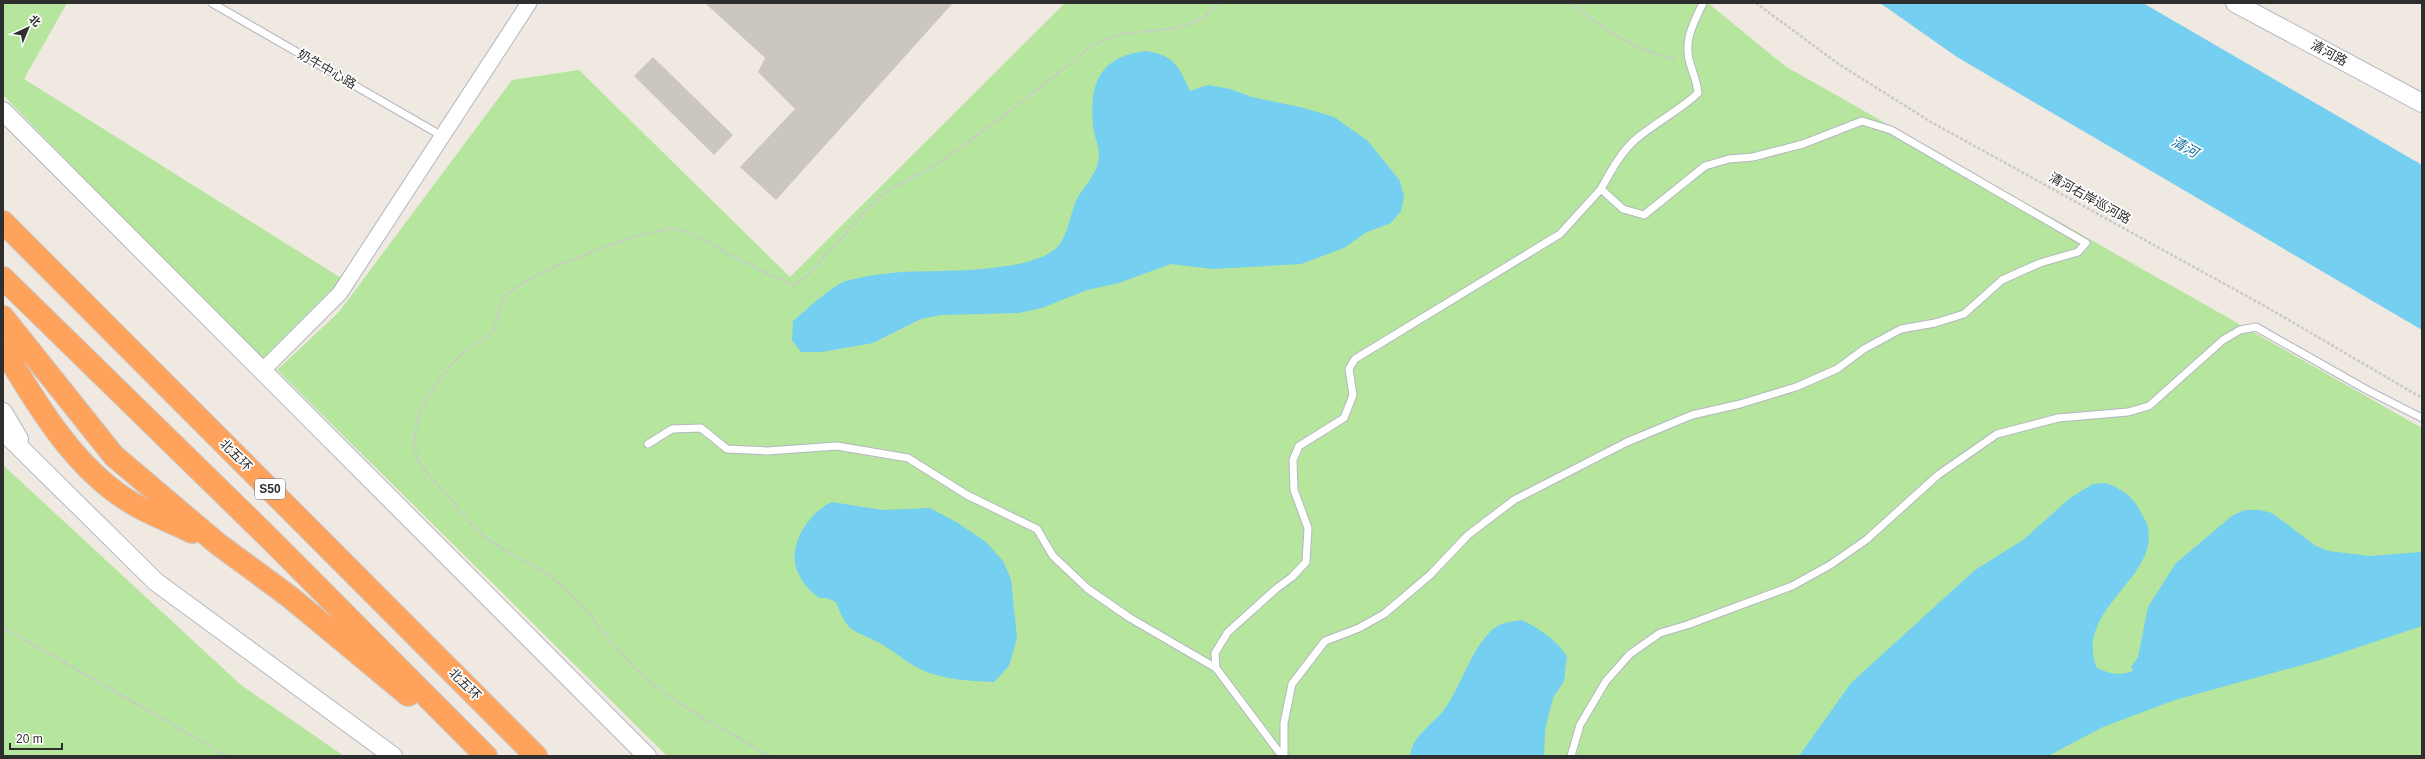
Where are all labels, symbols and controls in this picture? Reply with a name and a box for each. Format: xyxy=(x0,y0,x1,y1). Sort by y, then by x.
north arrow xyxy=(8,8,48,48)
text: 北 xyxy=(27,13,43,29)
street label: 清河路 xyxy=(2308,37,2350,69)
street label: 奶牛中心路 xyxy=(295,46,359,92)
water label: 清河 xyxy=(2169,133,2204,162)
street label: 清河右岸巡河路 xyxy=(2047,169,2133,227)
street label: 北五环 xyxy=(217,436,255,474)
road number: S50 xyxy=(255,479,285,499)
street label: 北五环 xyxy=(446,665,484,703)
scale bar xyxy=(10,725,62,751)
text: 20 m xyxy=(16,732,43,746)

